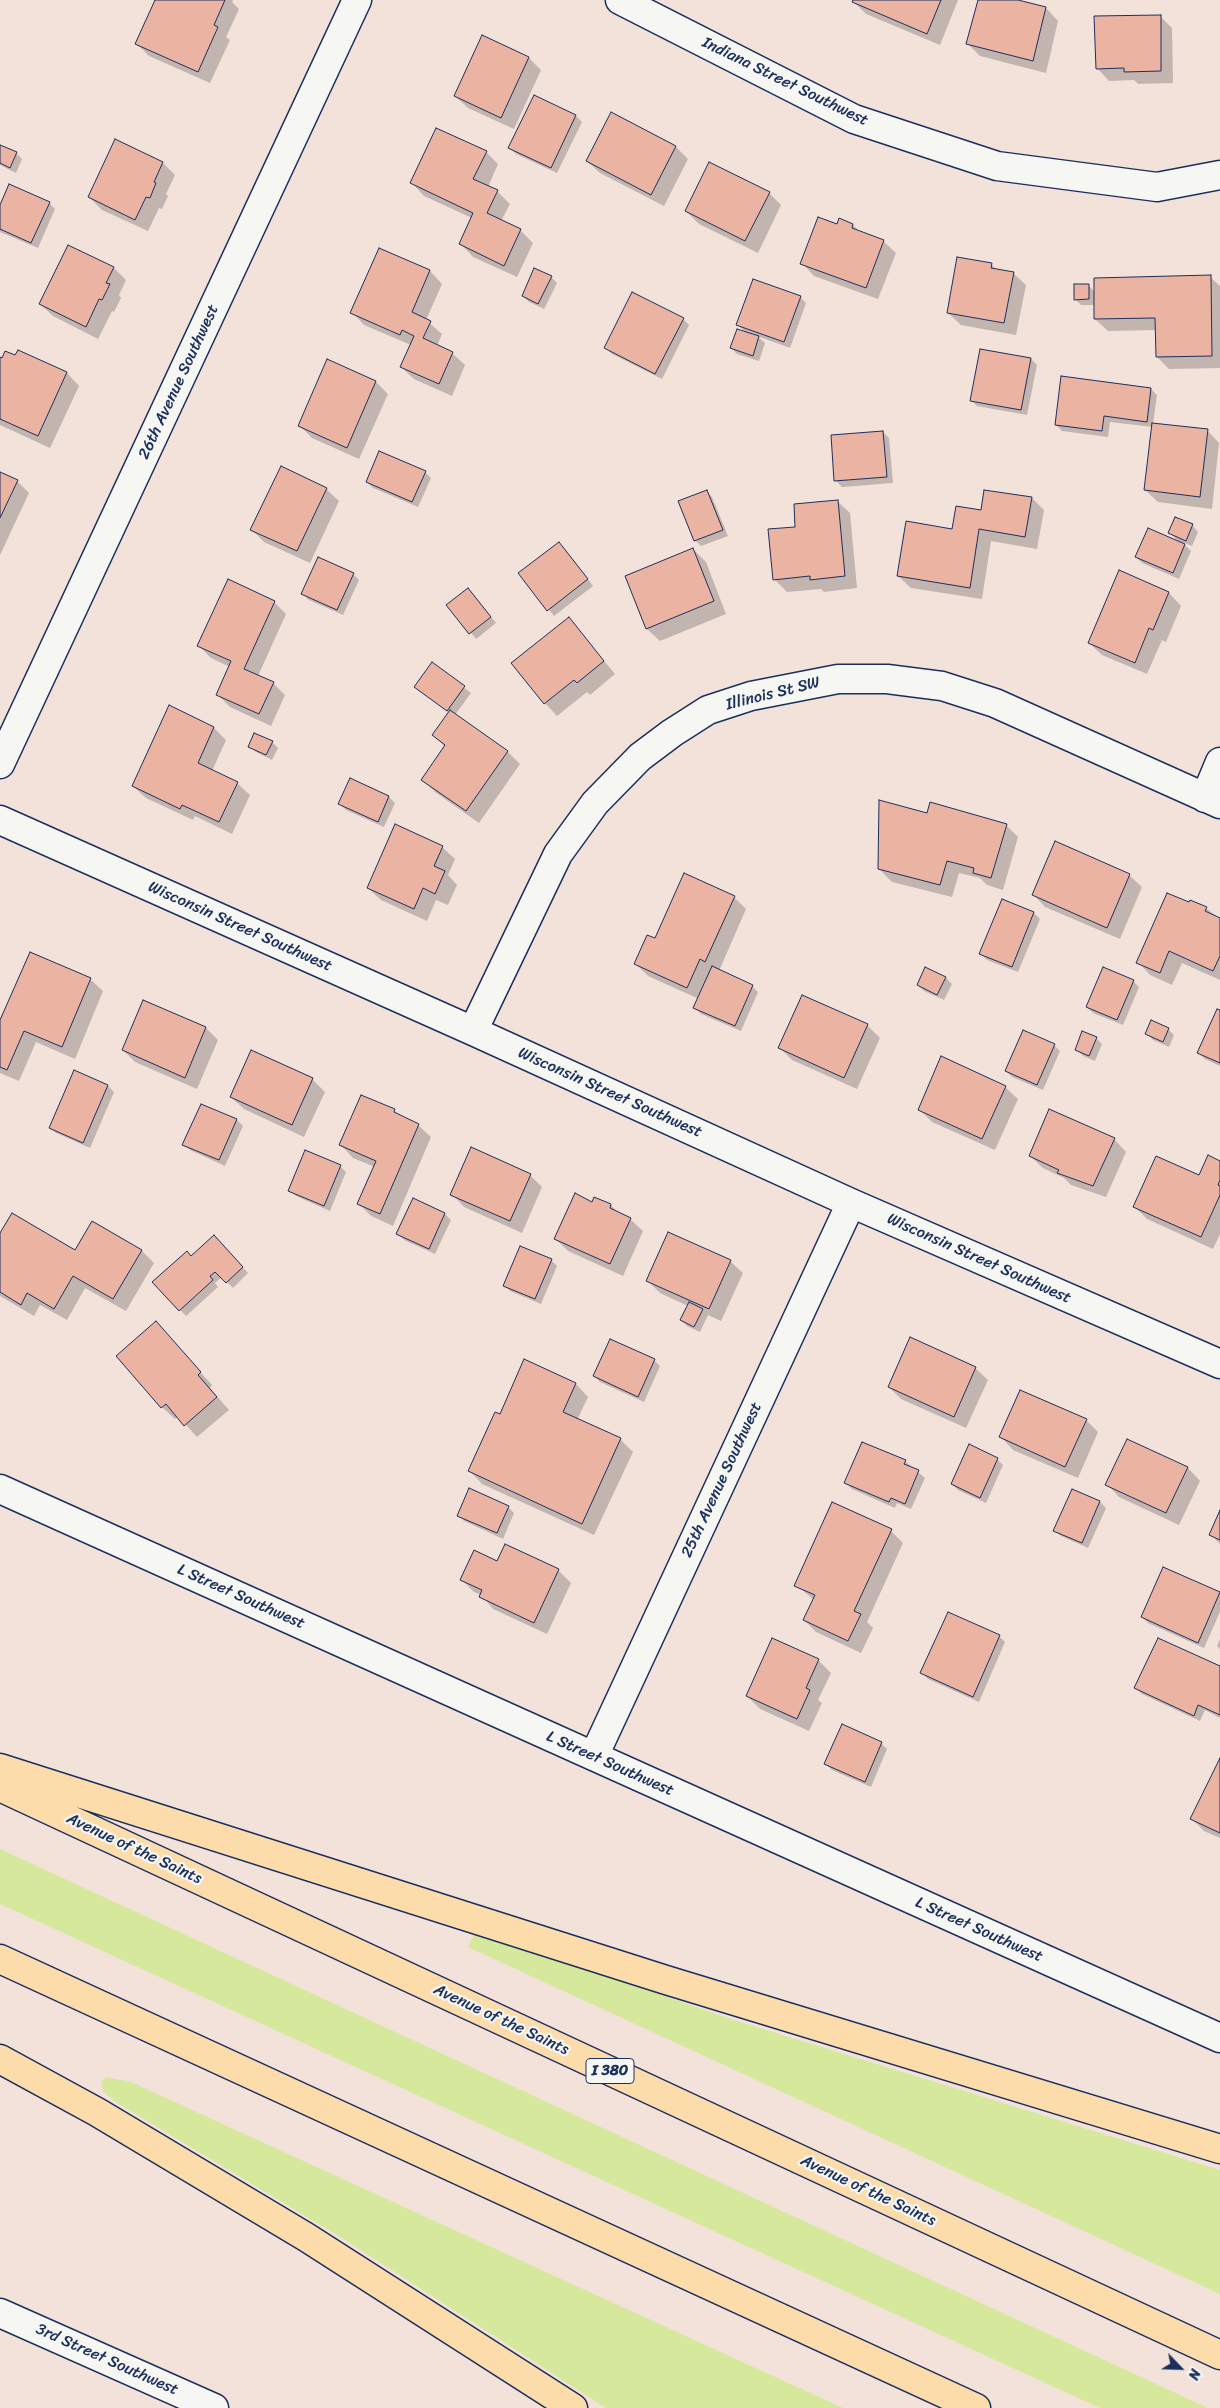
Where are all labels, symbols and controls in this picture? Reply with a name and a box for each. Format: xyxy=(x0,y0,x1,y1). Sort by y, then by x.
street label: Indiana Street Southwest xyxy=(699,33,871,131)
street label: 26th Avenue Southwest xyxy=(135,302,223,462)
street label: Illinois St SW xyxy=(724,673,822,715)
street label: Wisconsin Street Southwest xyxy=(145,878,335,976)
street label: Wisconsin Street Southwest xyxy=(515,1044,705,1142)
street label: Wisconsin Street Southwest xyxy=(884,1210,1074,1308)
street label: 25th Avenue Southwest xyxy=(678,1399,766,1561)
street label: L Street Southwest xyxy=(174,1560,308,1634)
street label: L Street Southwest xyxy=(543,1727,677,1801)
street label: Avenue of the Saints xyxy=(63,1809,205,1889)
street label: L Street Southwest xyxy=(912,1893,1046,1967)
street label: Avenue of the Saints xyxy=(430,1980,572,2060)
road number: I 380 xyxy=(586,2058,634,2084)
street label: Avenue of the Saints xyxy=(797,2151,939,2231)
street label: 3rd Street Southwest xyxy=(33,2320,181,2400)
north arrow xyxy=(1155,2343,1205,2393)
text: N xyxy=(1181,2365,1208,2384)

